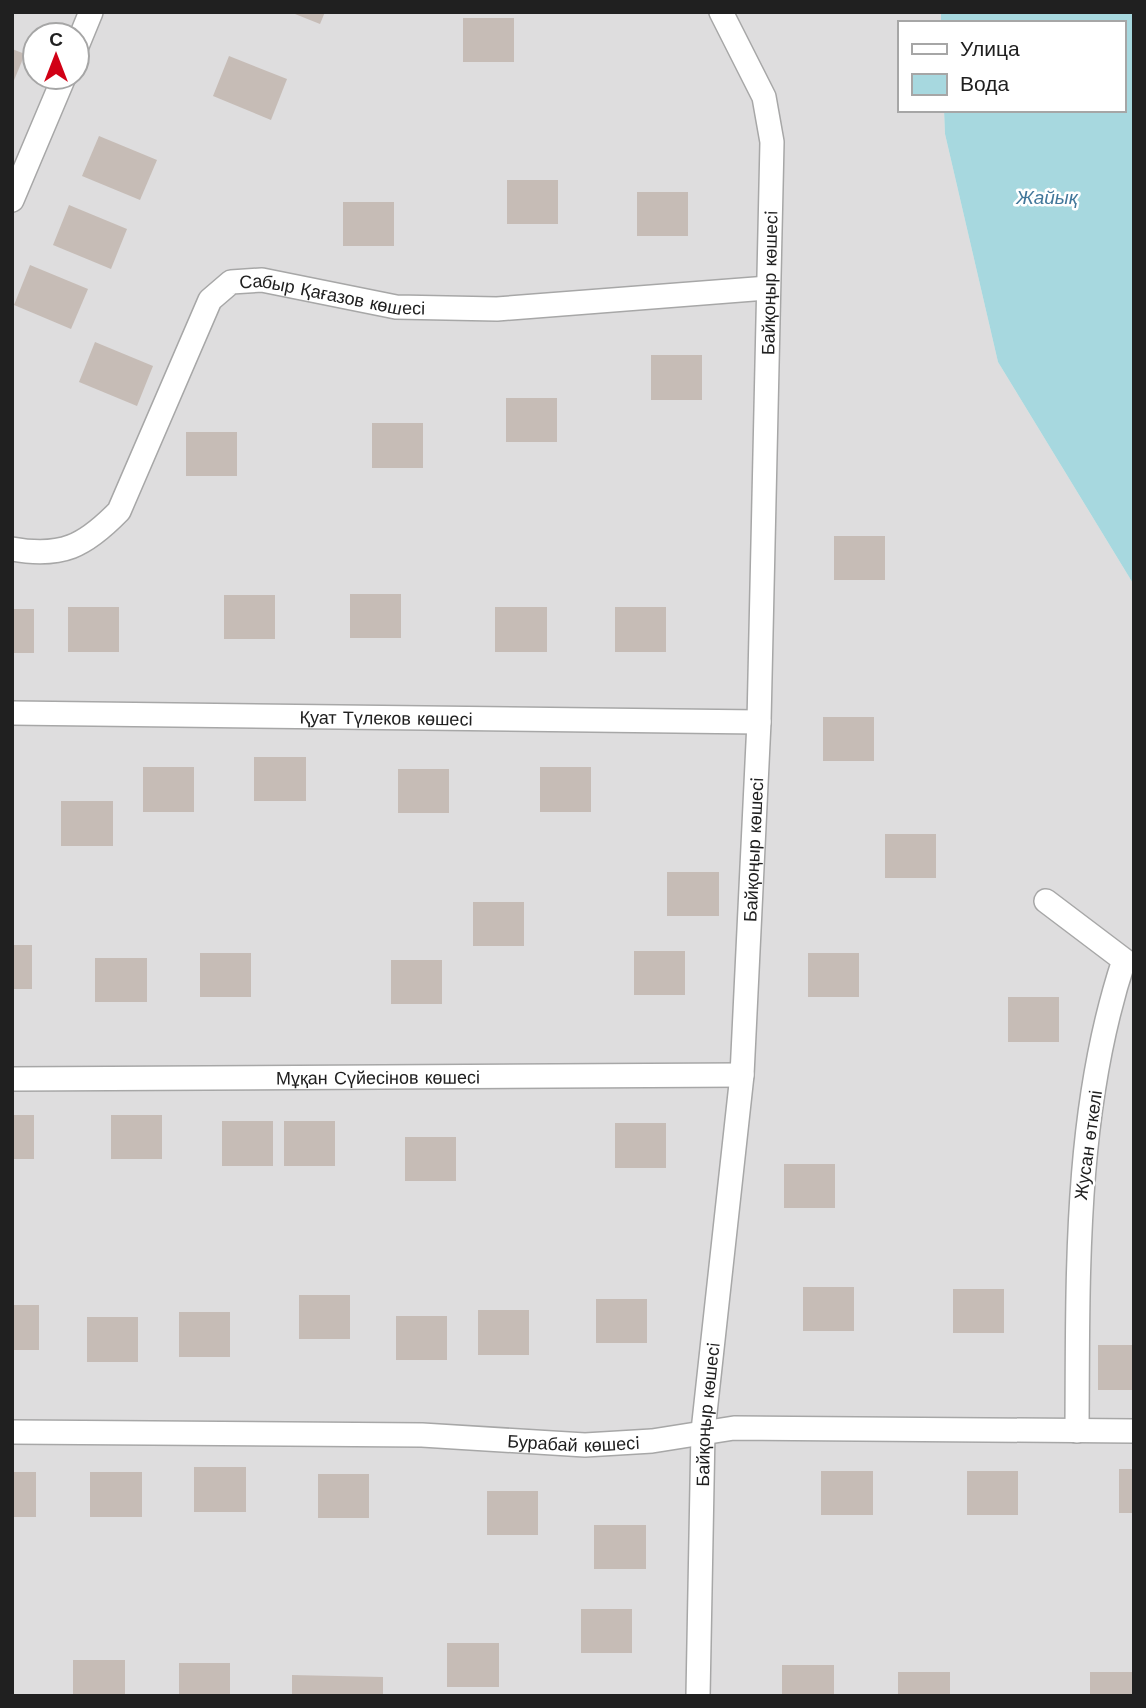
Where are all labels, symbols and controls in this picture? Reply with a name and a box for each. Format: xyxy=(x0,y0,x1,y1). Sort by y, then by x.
north arrow xyxy=(21,21,91,91)
legend xyxy=(898,21,1125,112)
text: С xyxy=(49,28,63,51)
text: Улица xyxy=(960,36,1020,61)
text: Вода xyxy=(960,71,1009,96)
water label: Жайық xyxy=(1015,186,1079,209)
street label: Байқоңыр көшесi xyxy=(757,210,781,355)
street label: Сабыр Қағазов көшесі xyxy=(239,269,425,318)
street label: Қуат Түлеков көшесі xyxy=(299,706,473,729)
street label: Байқоңыр көшесi xyxy=(739,777,767,922)
street label: Мұқан Сүйесінов көшесі xyxy=(276,1066,480,1088)
street label: Жусан өткелі xyxy=(1070,1089,1106,1201)
street label: Байқоңыр көшесi xyxy=(691,1341,723,1487)
street label: Бурабай көшесi xyxy=(507,1430,640,1456)

